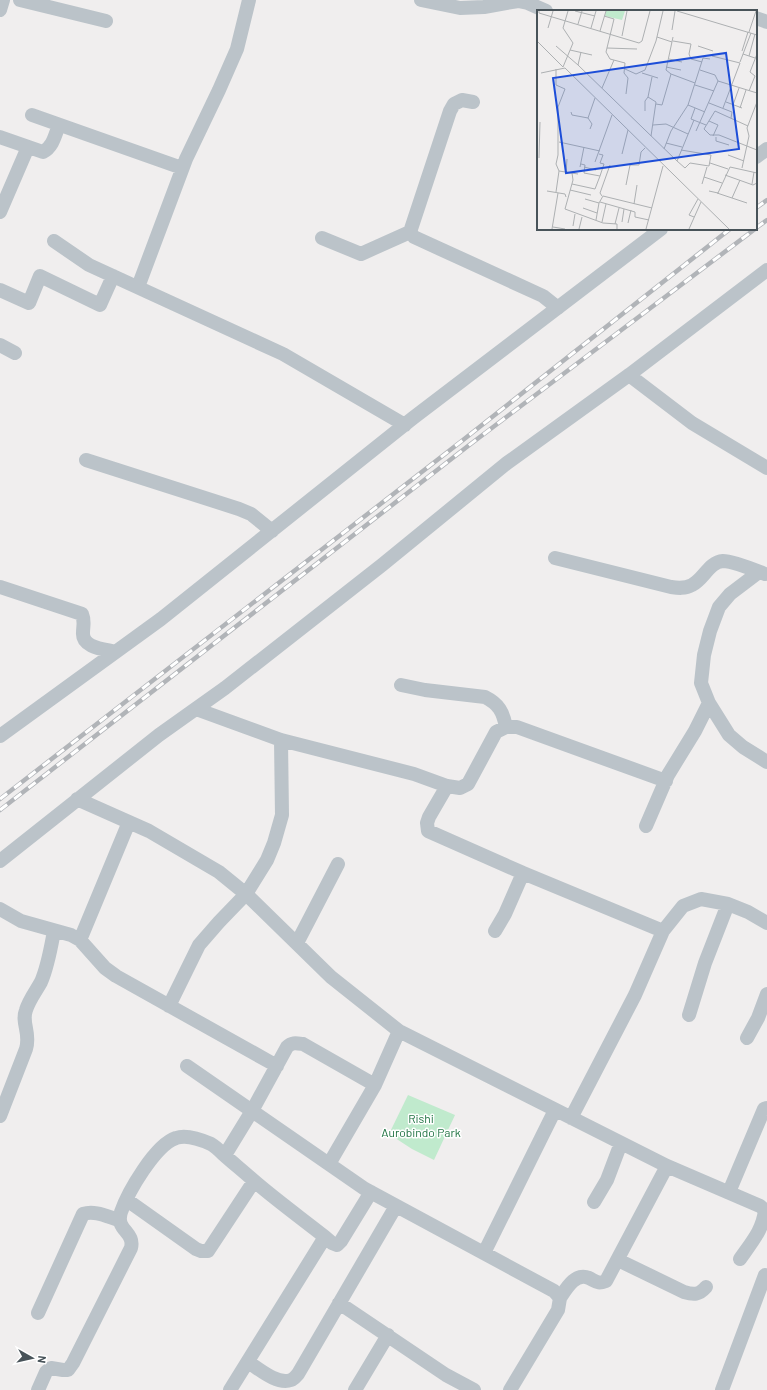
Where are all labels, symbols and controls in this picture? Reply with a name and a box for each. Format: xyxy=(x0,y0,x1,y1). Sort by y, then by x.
inset map xyxy=(537,10,757,230)
park label: Rishi Aurobindo Park xyxy=(381,1111,461,1139)
north arrow xyxy=(12,1338,52,1378)
text: N xyxy=(35,1355,49,1364)

